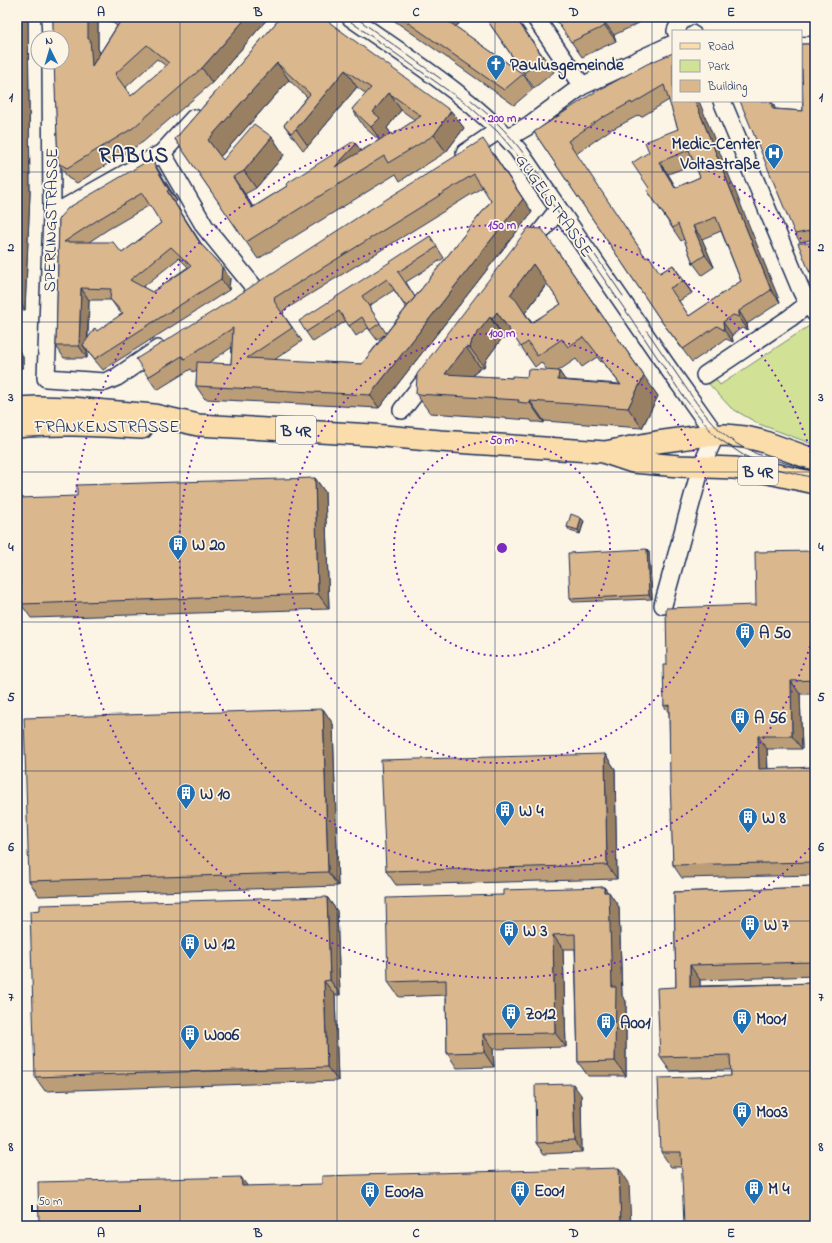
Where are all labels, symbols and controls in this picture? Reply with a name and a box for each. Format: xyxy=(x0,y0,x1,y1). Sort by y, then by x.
text: A xyxy=(97,3,105,22)
text: B xyxy=(253,3,263,22)
text: C xyxy=(412,3,420,22)
text: D xyxy=(568,3,579,22)
text: E xyxy=(727,3,735,22)
north arrow xyxy=(30,30,70,70)
legend xyxy=(672,30,802,102)
text: N xyxy=(45,33,54,49)
text: Road xyxy=(708,38,734,56)
church icon: Paulusgemeinde xyxy=(485,53,507,81)
place label: Paulusgemeinde xyxy=(510,53,625,80)
text: Park xyxy=(708,58,730,76)
text: Building xyxy=(707,78,747,97)
text: 1 xyxy=(9,88,14,107)
text: 1 xyxy=(819,88,824,107)
text: 200 m xyxy=(487,110,517,128)
place label: Medic-Center Voltastraße xyxy=(672,132,761,177)
district label: RABUS xyxy=(99,142,169,172)
hospital icon: Medic-Center Voltastraße xyxy=(763,142,785,170)
street label: SPERLINGSTRASSE xyxy=(38,148,65,292)
street label: GUGELSTRASSE xyxy=(509,149,599,263)
text: 150 m xyxy=(488,217,517,235)
text: 2 xyxy=(7,238,15,257)
text: 2 xyxy=(817,238,825,257)
text: 100 m xyxy=(489,325,516,343)
text: 3 xyxy=(7,388,14,407)
text: 3 xyxy=(817,388,824,407)
street label: FRANKENSTRASSE xyxy=(33,415,180,440)
road number: B 4R xyxy=(276,416,316,444)
text: 50 m xyxy=(490,432,515,450)
road number: B 4R xyxy=(738,457,778,485)
building icon: W 20 xyxy=(167,533,189,561)
place label: W 20 xyxy=(192,533,226,558)
text: 4 xyxy=(7,538,14,557)
text: 4 xyxy=(817,538,824,557)
centre of rings xyxy=(495,541,509,555)
building icon: A 50 xyxy=(734,621,756,649)
place label: A 50 xyxy=(759,621,791,646)
text: 5 xyxy=(7,688,15,707)
text: 5 xyxy=(817,688,825,707)
building icon: A 56 xyxy=(729,706,751,734)
place label: A 56 xyxy=(754,706,786,731)
building icon: W 10 xyxy=(175,782,197,810)
place label: W 10 xyxy=(200,782,231,807)
building icon: W 4 xyxy=(494,799,516,827)
place label: W 4 xyxy=(519,799,544,824)
building icon: W 8 xyxy=(737,806,759,834)
place label: W 8 xyxy=(762,806,786,831)
text: 6 xyxy=(7,838,14,857)
text: 6 xyxy=(817,838,824,857)
building icon: W 7 xyxy=(739,913,761,941)
place label: W 7 xyxy=(764,913,789,938)
building icon: W 3 xyxy=(498,919,520,947)
place label: W 3 xyxy=(523,919,547,944)
building icon: W 12 xyxy=(179,932,201,960)
place label: W 12 xyxy=(204,932,236,957)
text: 7 xyxy=(8,988,14,1007)
text: 7 xyxy=(818,988,824,1007)
building icon: Z012 xyxy=(500,1002,522,1030)
place label: Z012 xyxy=(525,1002,556,1027)
building icon: M001 xyxy=(731,1007,753,1035)
place label: M001 xyxy=(756,1007,787,1032)
building icon: A001 xyxy=(595,1011,617,1039)
place label: A001 xyxy=(620,1011,651,1036)
building icon: W006 xyxy=(179,1023,201,1051)
place label: W006 xyxy=(204,1023,240,1048)
building icon: M003 xyxy=(731,1100,753,1128)
place label: M003 xyxy=(756,1100,788,1125)
text: 8 xyxy=(8,1138,14,1157)
text: 8 xyxy=(818,1138,824,1157)
building icon: M 4 xyxy=(743,1177,765,1205)
place label: M 4 xyxy=(768,1177,791,1202)
building icon: E001 xyxy=(509,1179,531,1207)
place label: E001 xyxy=(534,1179,565,1204)
building icon: E001a xyxy=(359,1180,381,1208)
place label: E001a xyxy=(384,1180,424,1205)
scale bar xyxy=(32,1187,140,1213)
text: 50 m xyxy=(38,1193,62,1211)
text: A xyxy=(97,1224,105,1243)
text: B xyxy=(253,1224,263,1243)
text: C xyxy=(412,1224,420,1243)
text: D xyxy=(568,1224,579,1243)
text: E xyxy=(727,1224,735,1243)

